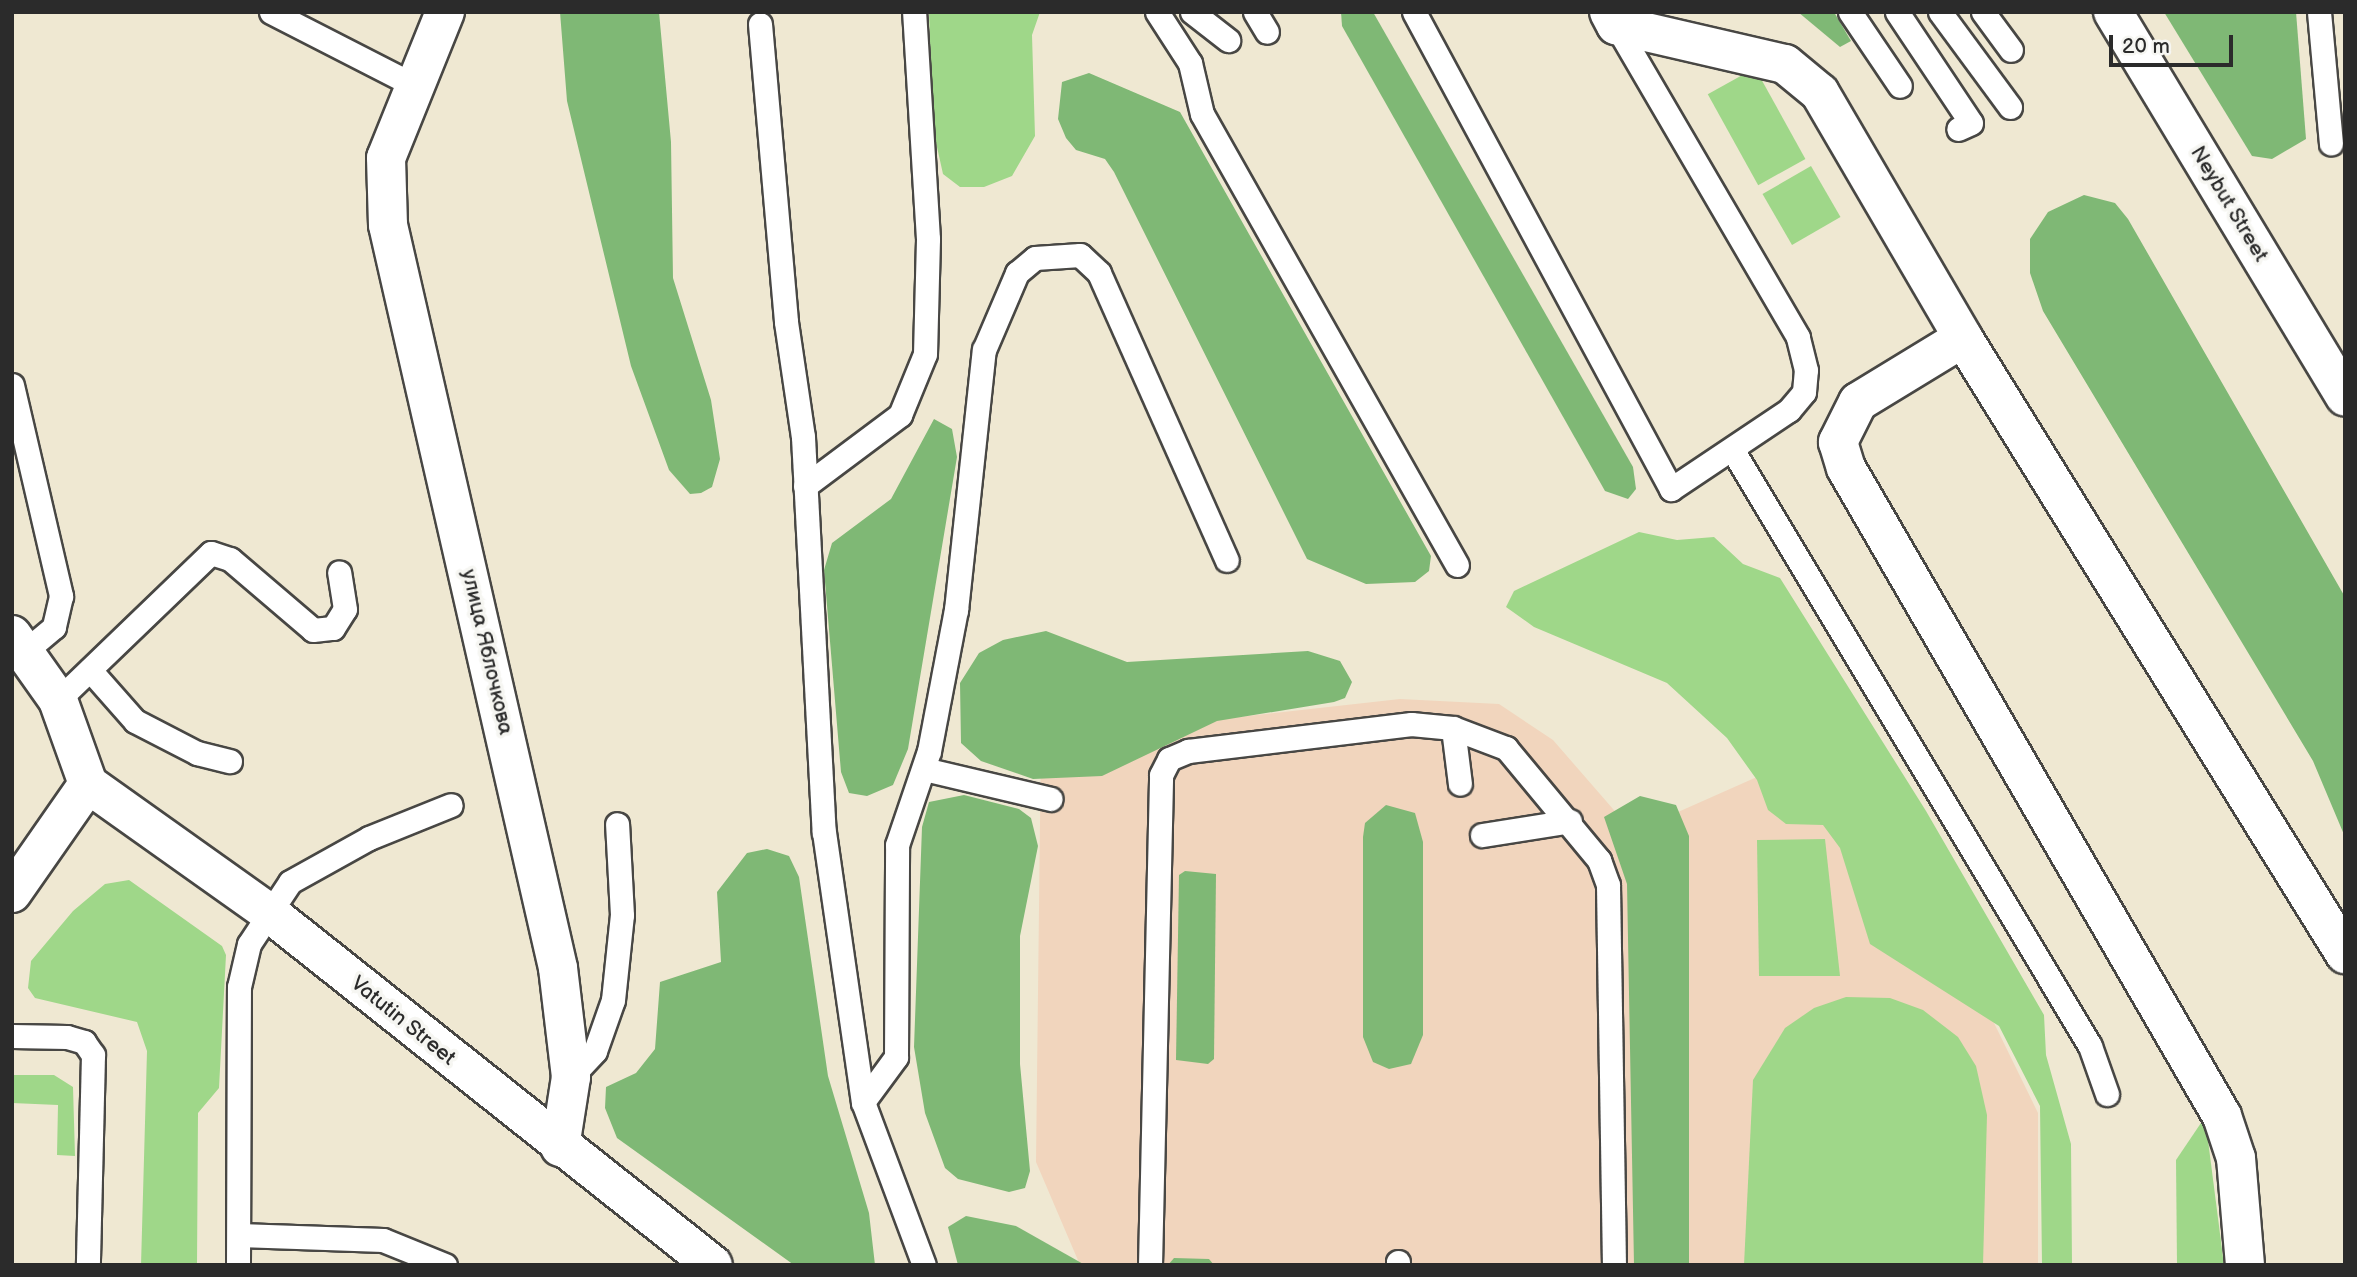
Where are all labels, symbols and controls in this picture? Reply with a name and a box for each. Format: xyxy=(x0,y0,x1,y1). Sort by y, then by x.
scale bar xyxy=(2112,21,2236,65)
text: 20 m xyxy=(2122,34,2170,59)
street label: Neybut Street xyxy=(2185,142,2273,266)
street label: улица Яблочкова xyxy=(456,567,518,737)
street label: Vatutin Street xyxy=(345,971,461,1071)

